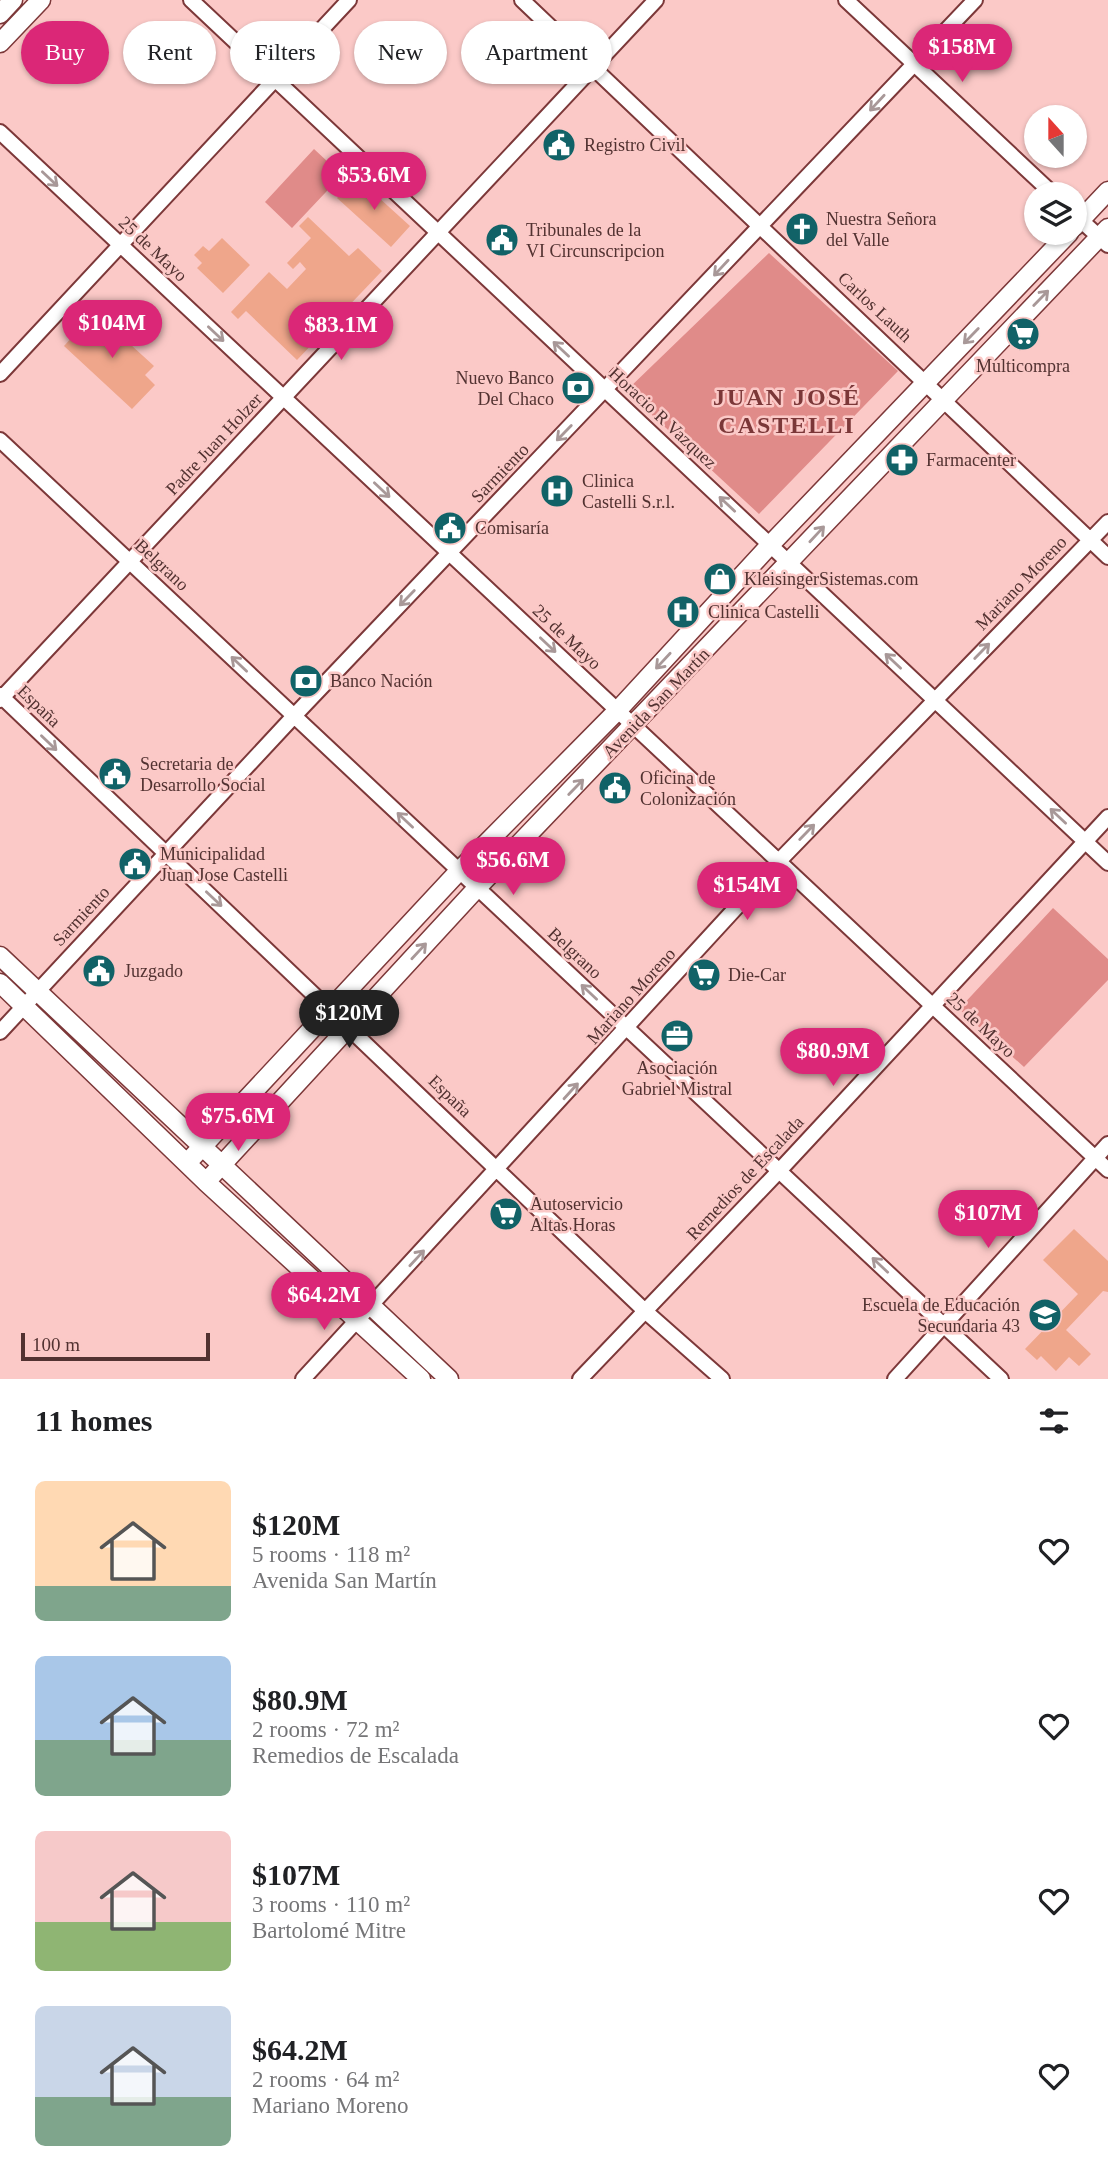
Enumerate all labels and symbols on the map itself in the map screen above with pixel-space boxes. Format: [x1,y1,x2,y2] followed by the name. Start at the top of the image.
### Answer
[913,24,1011,84] pin: $158M
[869,94,886,111] one-way arrow
[1024,105,1087,168] north arrow
[540,126,578,164] public building icon: Registro Civil
[584,135,686,155] place label: Registro Civil
[317,152,431,212] pin: $53.6M
[41,170,58,187] one-way arrow
[826,209,936,250] place label: Nuestra Señora del Valle
[783,210,821,248] church icon: Nuestra Señora del Valle
[115,212,191,286] street label: 25 de Mayo
[526,220,664,261] place label: Tribunales de la VI Circunscripcion
[483,221,521,259] public building icon: Tribunales de la VI Circunscripcion
[712,259,729,276] one-way arrow
[834,268,916,346] street label: Carlos Lauth
[1033,289,1050,306] one-way arrow
[63,300,161,360] pin: $104M
[284,302,398,362] pin: $83.1M
[1004,315,1042,353] supermarket icon: Multicompra
[207,326,225,342] one-way arrow
[963,327,980,344] one-way arrow
[553,340,570,357] one-way arrow
[976,356,1070,376] place label: Multicompra
[605,363,721,473] street label: Horacio R Vazquez
[456,368,554,409] place label: Nuevo Banco Del Chaco
[559,369,597,407] bank icon: Nuevo Banco Del Chaco
[713,384,861,438] district label: JUAN JOSÉ CASTELLI
[162,389,266,499] street label: Padre Juan Holzer
[556,424,573,441] one-way arrow
[467,439,533,507] street label: Sarmiento
[883,441,921,479] pharmacy icon: Farmacenter
[926,450,1016,470] place label: Farmacenter
[582,471,675,512] place label: Clinica Castelli S.r.l.
[538,472,576,510] hospital icon: Clinica Castelli S.r.l.
[373,481,390,498] one-way arrow
[719,496,736,513] one-way arrow
[431,509,469,547] public building icon: Comisaría
[475,518,549,538] place label: Comisaría
[809,526,826,543] one-way arrow
[971,532,1071,634] street label: Mariano Moreno
[131,535,193,595] street label: Belgrano
[701,560,739,598] shop icon: KleisingerSistemas.com
[744,569,918,589] place label: KleisingerSistemas.com
[399,589,416,606] one-way arrow
[664,593,702,631] hospital icon: Clinica Castelli
[529,600,605,674] street label: 25 de Mayo
[708,602,819,622] place label: Clinica Castelli
[539,637,557,653] one-way arrow
[973,643,990,660] one-way arrow
[599,644,713,762] street label: Avenida San Martín
[655,652,672,669] one-way arrow
[885,652,902,669] one-way arrow
[231,656,248,673] one-way arrow
[287,662,325,700] bank icon: Banco Nación
[330,671,432,691] place label: Banco Nación
[13,681,65,731] street label: España
[40,734,57,751] one-way arrow
[140,754,265,795] place label: Secretaria de Desarrollo Social
[96,755,134,793] public building icon: Secretaria de Desarrollo Social
[640,768,736,809] place label: Oficina de Colonización
[596,769,634,807] public building icon: Oficina de Colonización
[567,779,584,796] one-way arrow
[1050,808,1067,825] one-way arrow
[396,812,414,828] one-way arrow
[798,824,815,841] one-way arrow
[456,838,570,897] pin: $56.6M
[160,844,288,885] place label: Municipalidad Juan Jose Castelli
[116,845,154,883] public building icon: Municipalidad Juan Jose Castelli
[698,862,796,922] pin: $154M
[48,882,114,950] street label: Sarmiento
[205,891,222,908] one-way arrow
[544,923,606,983] street label: Belgrano
[410,943,427,960] one-way arrow
[583,944,679,1048] street label: Mariano Moreno
[80,952,118,990] public building icon: Juzgado
[685,956,723,994] supermarket icon: Die-Car
[124,961,183,981] place label: Juzgado
[728,965,786,985] place label: Die-Car
[581,984,598,1001] one-way arrow
[943,988,1019,1062] street label: 25 de Mayo
[300,990,398,1050] pin: $120M
[658,1017,696,1055] office icon: Asociación Gabriel Mistral
[776,1028,890,1088] pin: $80.9M
[622,1058,732,1099] place label: Asociación Gabriel Mistral
[424,1071,476,1121] street label: España
[563,1082,579,1100] one-way arrow
[181,1094,295,1153] pin: $75.6M
[682,1112,808,1244] street label: Remedios de Escalada
[939,1190,1037,1250] pin: $107M
[530,1194,623,1235] place label: Autoservicio Altas Horas
[487,1195,525,1233] supermarket icon: Autoservicio Altas Horas
[409,1249,425,1267] one-way arrow
[872,1257,889,1274] one-way arrow
[267,1272,381,1332] pin: $64.2M
[862,1295,1020,1336] place label: Escuela de Educación Secundaria 43
[1026,1296,1064,1334] school or university icon: Escuela de Educación Secundaria 43
[21,1330,210,1362] scale bar

